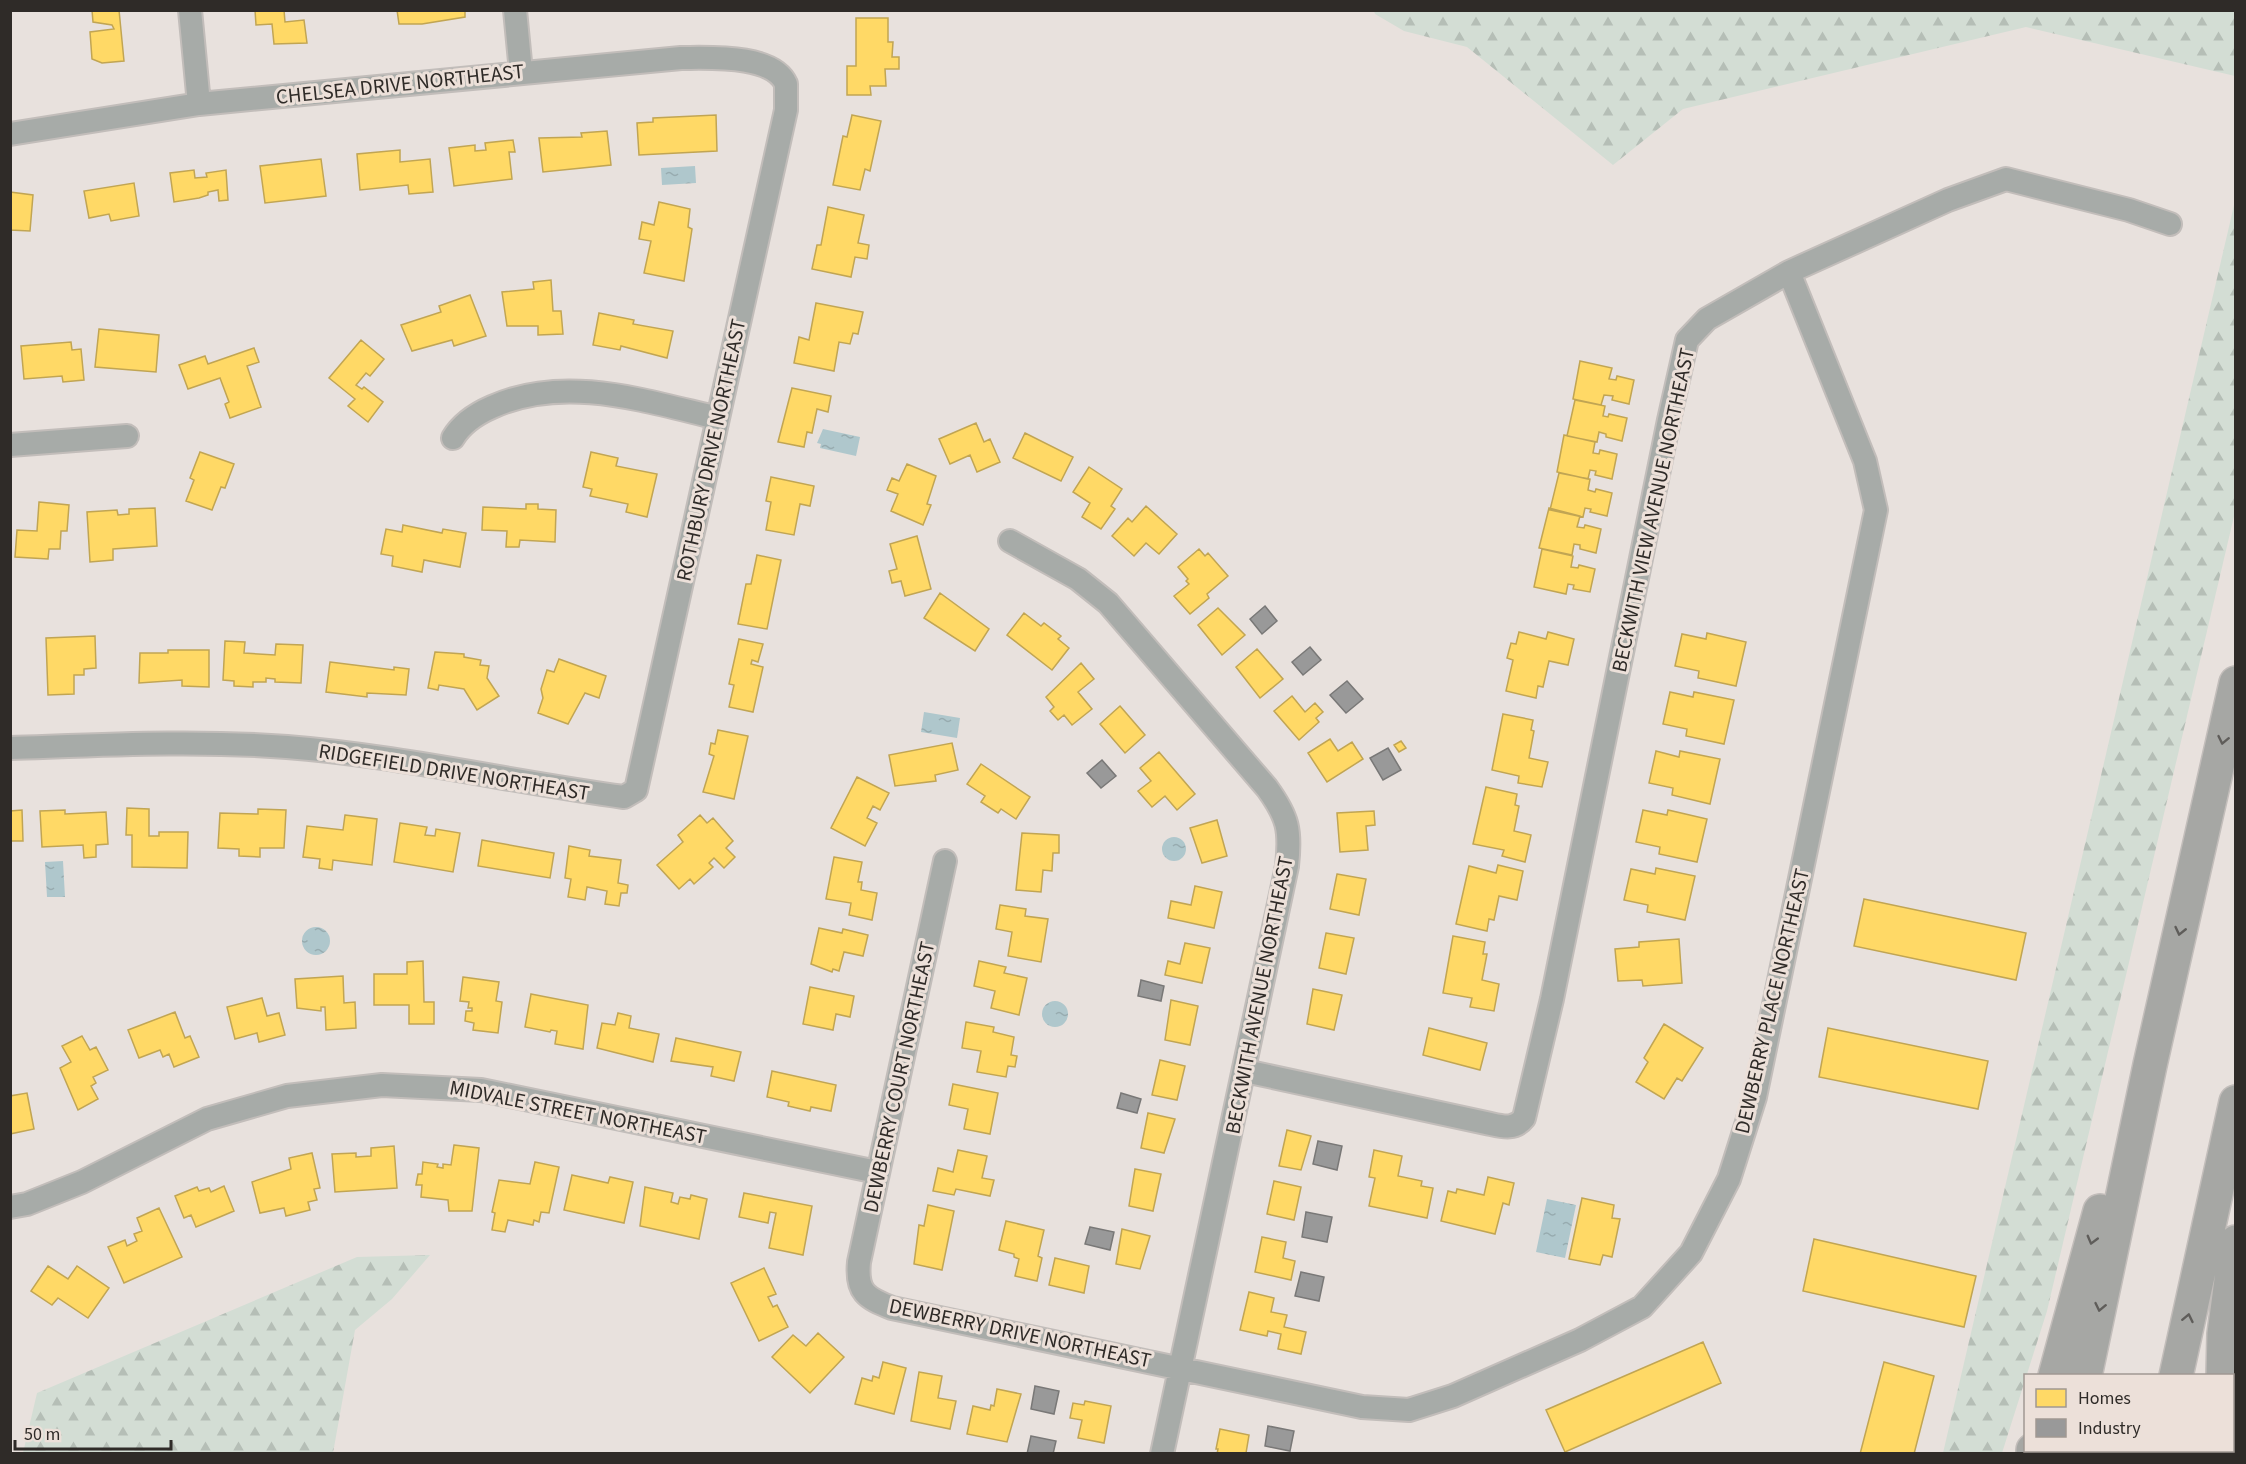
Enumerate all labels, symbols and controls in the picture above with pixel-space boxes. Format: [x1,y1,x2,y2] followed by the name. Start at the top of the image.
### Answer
[274,56,526,112] street label: CHELSEA DRIVE NORTHEAST
[669,316,753,584] street label: ROTHBURY DRIVE NORTHEAST
[1604,345,1702,675] street label: BECKWITH VIEW AVENUE NORTHEAST
[2217,735,2230,745] one-way arrow
[316,736,592,808] street label: RIDGEFIELD DRIVE NORTHEAST
[1217,853,1301,1137] street label: BECKWITH AVENUE NORTHEAST
[1727,865,1817,1137] street label: DEWBERRY PLACE NORTHEAST
[2174,925,2187,935] one-way arrow
[856,939,942,1215] street label: DEWBERRY COURT NORTHEAST
[447,1072,709,1152] street label: MIDVALE STREET NORTHEAST
[2087,1234,2099,1245] one-way arrow
[886,1291,1154,1375] street label: DEWBERRY DRIVE NORTHEAST
[2094,1302,2107,1312] one-way arrow
[2181,1314,2194,1324] one-way arrow
[2024,1374,2234,1452] legend
[2078,1386,2131,1411] text: Homes
[15,1413,171,1451] scale bar
[2078,1416,2141,1441] text: Industry
[24,1422,60,1447] text: 50 m

